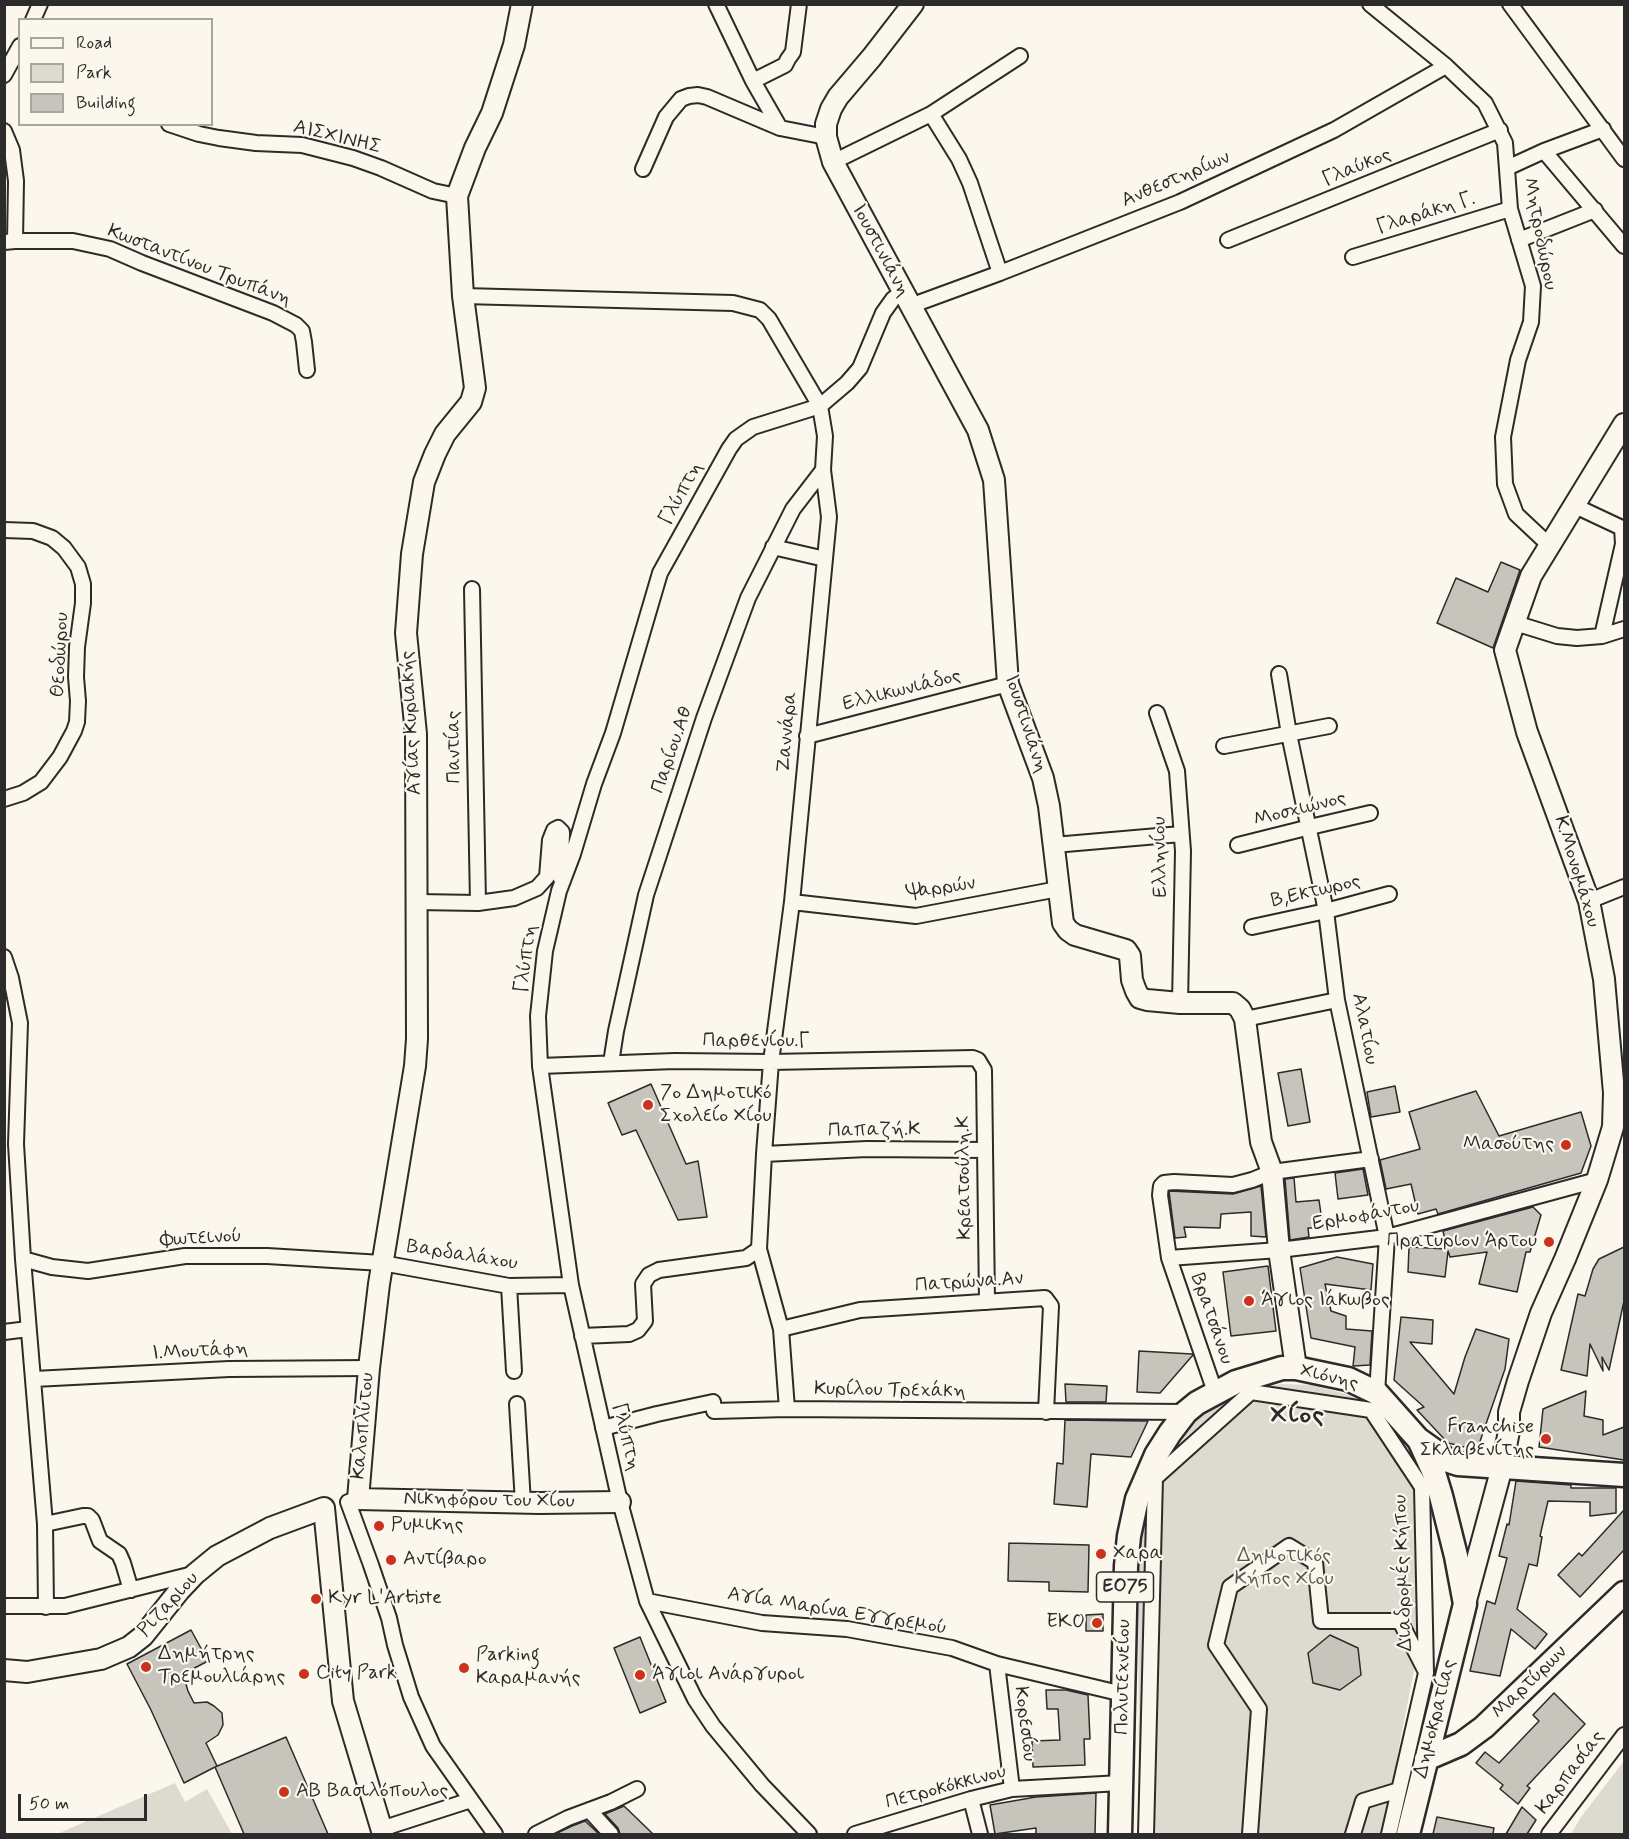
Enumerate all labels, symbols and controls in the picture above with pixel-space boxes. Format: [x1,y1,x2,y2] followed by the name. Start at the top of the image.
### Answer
[18,18,213,126] legend
[76,31,112,55] text: Road
[76,61,112,85] text: Park
[76,91,136,115] text: Building
[291,115,383,161] street label: ΑΙΣΧΙΝΗΣ
[1319,143,1395,193] street label: Γλαύκος
[1118,146,1234,214] street label: Ανθεστηρίων
[1516,176,1562,292] street label: Μητροδώρου
[1374,188,1478,240] street label: Γλαράκη Γ.
[845,200,915,302] street label: Ιουστινιάνη
[104,220,294,312] street label: Κωσταντίνου Τρυπάνη
[655,458,709,530] street label: Γλύπτη
[47,612,75,698] street label: Θεοδώρου
[396,650,428,796] street label: Αγίας Κυριακής
[840,665,964,717] street label: Ελλικωνιάδος
[998,672,1052,776] street label: Ιουστινιάνη
[773,691,803,773] street label: Ζαννάρα
[647,703,699,797] street label: Παρίου.Αθ
[442,710,468,784] street label: Παντίας
[1251,787,1349,833] street label: Μοσχιώνος
[1548,813,1604,931] street label: Κ.Μονομάχου
[1148,816,1174,898] street label: Ελληνίου
[1269,870,1363,914] street label: Β,Εκτωρος
[905,872,977,906] street label: Ψαρρών
[510,923,544,995] street label: Γλύπτη
[1345,991,1383,1067] street label: Αλατίου
[703,1030,809,1054] street label: Παρθενίου.Γ
[660,1082,772,1129] place label: 7ο Δημοτικό Σχολείο Χίου
[641,1098,655,1112] marker: 7ο Δημοτικό Σχολείο Χίου
[952,1116,978,1240] street label: Κρεατσούλη.Κ
[828,1118,920,1144] street label: Παπαζή.Κ
[1463,1133,1554,1157] place label: Μασούτης
[1559,1138,1573,1152] marker: Μασούτης
[1311,1195,1421,1237] street label: Ερμοφάντου
[160,1225,242,1253] street label: Φωτεινού
[1387,1230,1537,1254] place label: Πρατυριον Άρτου
[405,1235,519,1277] street label: Βαρδαλάχου
[1542,1235,1556,1249] marker: Πρατυριον Άρτου
[914,1267,1024,1299] street label: Πατρώνα.Αν
[1184,1270,1238,1368] street label: Βρατσάνου
[1261,1289,1390,1313] place label: Άγιος Ιάκωβος
[1242,1294,1256,1308] marker: Άγιος Ιάκωβος
[151,1337,249,1367] street label: Ι.Μουτάφη
[1297,1359,1361,1397] street label: Χιόνης
[347,1372,381,1480] street label: Καλοπλύτου
[814,1378,966,1404] street label: Κυρίλου Τρεχάκη
[606,1401,644,1473] street label: Γλύπτη
[1271,1401,1325,1433] district label: Χίος
[1420,1416,1534,1463] place label: Franchise Σκλαβενίτης
[1539,1432,1553,1446] marker: Franchise Σκλαβενίτης
[403,1488,575,1514] street label: Νικηφόρου του Χίου
[1389,1494,1419,1652] street label: Διαδρομές Κήπου
[391,1514,463,1538] place label: Ρυμικης
[372,1519,386,1533] marker: Ρυμικης
[1113,1542,1162,1566] place label: Χαρα
[1235,1545,1333,1592] park label: Δημοτικός Κήπος Χίου
[1094,1547,1108,1561] marker: Χαρα
[403,1548,487,1572] place label: Αντίβαρο
[384,1553,398,1567] marker: Αντίβαρο
[133,1567,205,1643] street label: Ριζαριου
[1096,1572,1154,1602] road number: ΕΟ75
[726,1583,948,1641] street label: Αγία Μαρίνα Εγγρεμού
[328,1587,442,1611] place label: Kyr L'Artiste
[309,1592,323,1606] marker: Kyr L'Artiste
[1046,1611,1085,1635] place label: EKO
[1090,1616,1104,1630] marker: EKO
[1111,1619,1137,1735] street label: Πολυτεχνείου
[1487,1641,1573,1725] street label: Μαρτύρων
[158,1643,285,1690] place label: Δημήτρης Τρεμουλιάρης
[476,1644,580,1691] place label: Parking Καραμανής
[1410,1657,1462,1781] street label: Δημοκρατίας
[139,1660,153,1674] marker: Δημήτρης Τρεμουλιάρης
[457,1661,471,1675] marker: Parking Καραμανής
[316,1662,397,1686] place label: City Park
[652,1663,804,1687] place label: Άγιοι Ανάργυροι
[297,1667,311,1681] marker: City Park
[633,1668,647,1682] marker: Άγιοι Ανάργυροι
[1007,1685,1041,1763] street label: Κορεσίου
[1532,1726,1610,1820] street label: Καρπασίας
[883,1760,1009,1816] street label: Πετροκόκκινου
[296,1780,448,1804] place label: ΑΒ Βασιλόπουλος
[21,1782,150,1820] scale bar
[277,1785,291,1799] marker: ΑΒ Βασιλόπουλος
[29,1792,69,1816] text: 50 m

